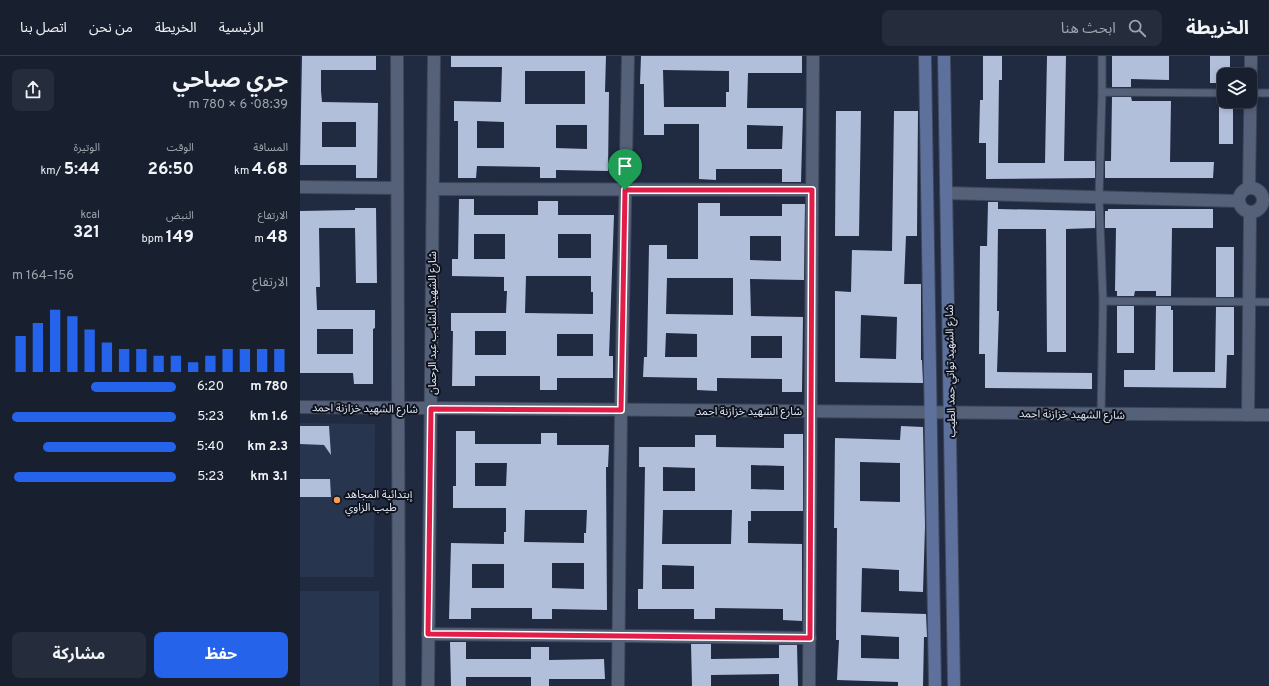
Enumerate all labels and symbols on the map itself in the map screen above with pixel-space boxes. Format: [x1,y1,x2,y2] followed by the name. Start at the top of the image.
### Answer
[608,149,642,190] pin
[426,251,440,395] street label: شارع الشهيد الشايب عبد الرحمان
[943,304,961,437] street label: شارع الشهيد تواتي حمد الطيب
[312,401,418,417] street label: شارع الشهيد خزازنة احمد
[696,405,802,419] street label: شارع الشهيد خزازنة احمد
[1019,407,1125,423] street label: شارع الشهيد خزازنة احمد
[345,488,413,517] place label: إبتدائية المجاهد طيب الزاوي
[332,495,342,505] marker: إبتدائية المجاهد طيب الزاوي

